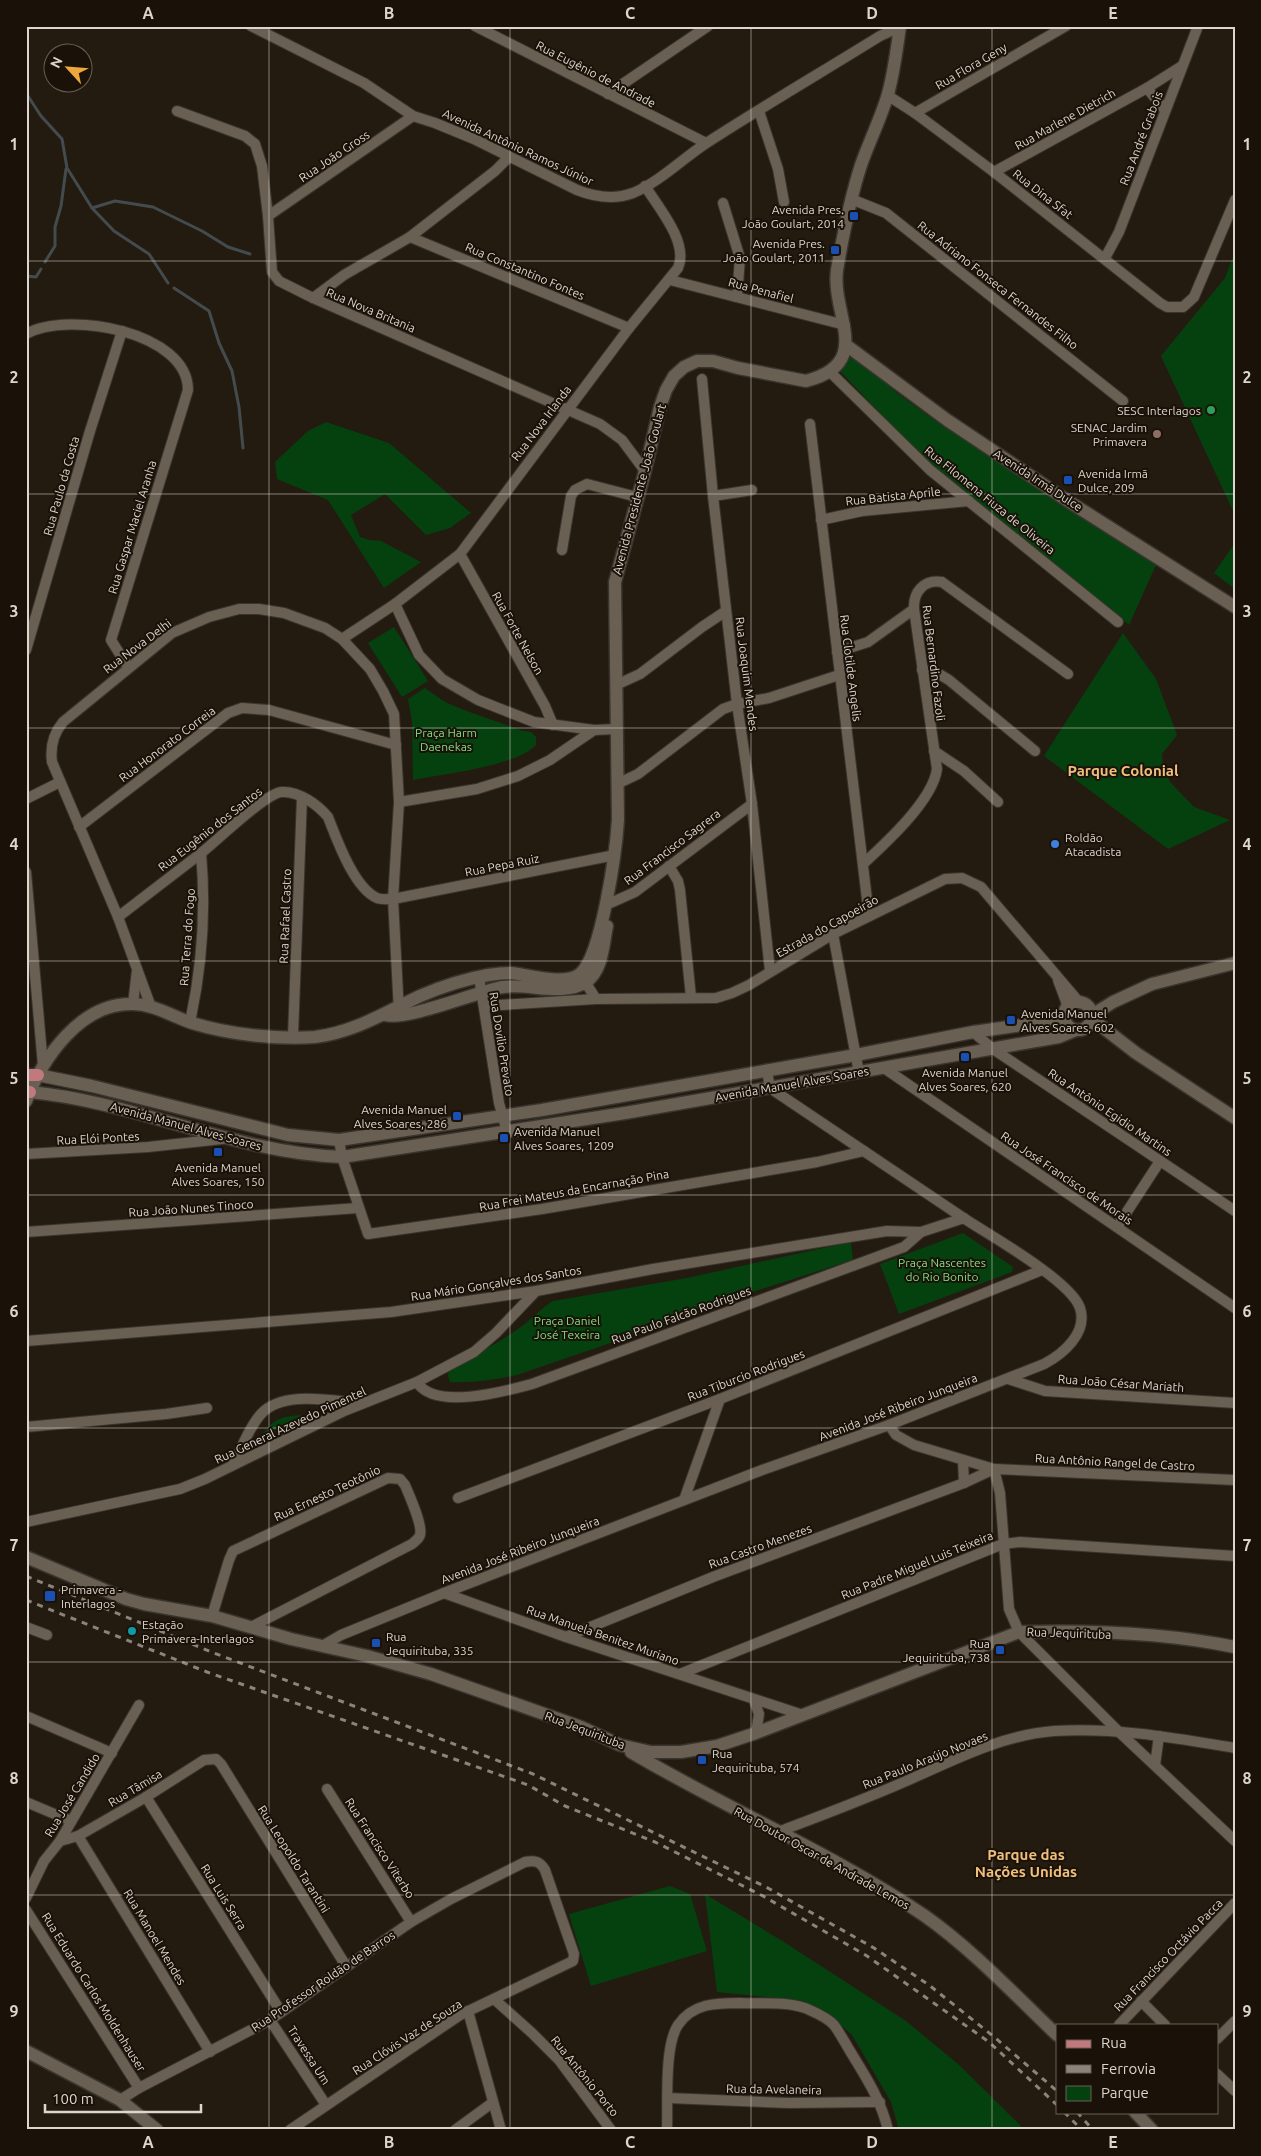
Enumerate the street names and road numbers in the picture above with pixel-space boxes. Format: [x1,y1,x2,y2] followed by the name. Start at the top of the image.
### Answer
[534,38,658,110] street label: Rua Eugênio de Andrade
[933,40,1009,92] street label: Rua Flora Geny
[1012,86,1118,152] street label: Rua Marlene Dietrich
[1117,89,1165,187] street label: Rua André Grabois
[441,106,596,188] street label: Avenida Antônio Ramos Júnior
[296,128,372,184] street label: Rua João Gross
[1011,167,1076,221] street label: Rua Dina Sfat
[915,218,1081,352] street label: Rua Adriano Fonseca Fernandes Filho
[463,240,587,302] street label: Rua Constantino Fontes
[727,275,795,305] street label: Rua Penafiel
[325,285,417,335] street label: Rua Nova Britania
[509,383,573,463] street label: Rua Nova Irlanda
[610,402,668,576] street label: Avenida Presidente João Goulart
[41,435,81,537] street label: Rua Paulo da Costa
[922,443,1058,557] street label: Rua Filomena Fiuza de Oliveira
[991,446,1085,514] street label: Avenida Irmã Dulce
[105,459,159,595] street label: Rua Gaspar Maciel Aranha
[845,485,941,507] street label: Rua Batista Aprile
[490,589,546,677] street label: Rua Forte Nelson
[920,604,948,722] street label: Rua Bernardino Fazoli
[838,614,864,722] street label: Rua Clotilde Angelis
[101,616,174,676] street label: Rua Nova Delhi
[734,616,760,732] street label: Rua Joaquim Mendes
[116,704,218,784] street label: Rua Honorato Correia
[156,784,264,874] street label: Rua Eugênio dos Santos
[621,807,723,887] street label: Rua Francisco Sagrera
[464,851,541,879] street label: Rua Pepa Ruiz
[277,868,293,964] street label: Rua Rafael Castro
[177,888,197,986] street label: Rua Terra do Fogo
[774,892,880,960] street label: Estrada do Capoeirão
[487,991,517,1097] street label: Rua Dovilio Prevato
[714,1064,870,1104] street label: Avenida Manuel Alves Soares
[1046,1066,1174,1158] street label: Rua Antônio Egidio Martins
[109,1100,263,1152] street label: Avenida Manuel Alves Soares
[56,1129,140,1147] street label: Rua Elói Pontes
[999,1129,1135,1227] street label: Rua José Francisco de Morais
[478,1167,670,1213] street label: Rua Frei Mateus da Encarnação Pina
[128,1197,254,1219] street label: Rua João Nunes Tinoco
[410,1263,582,1303] street label: Rua Mário Gonçalves dos Santos
[610,1284,752,1346] street label: Rua Paulo Falcão Rodrigues
[686,1347,806,1403] street label: Rua Tiburcio Rodrigues
[817,1371,979,1443] street label: Avenida José Ribeiro Junqueira
[1057,1372,1185,1394] street label: Rua João César Mariath
[212,1384,368,1466] street label: Rua General Azevedo Pimentel
[1035,1451,1195,1473] street label: Rua Antônio Rangel de Castro
[272,1463,382,1523] street label: Rua Ernesto Teotônio
[439,1514,601,1586] street label: Avenida José Ribeiro Junqueira
[707,1521,813,1571] street label: Rua Castro Menezes
[839,1529,995,1601] street label: Rua Padre Miguel Luis Teixeira
[525,1603,681,1667] street label: Rua Manuela Benitez Muriano
[1026,1625,1112,1641] street label: Rua Jequirituba
[543,1709,627,1751] street label: Rua Jequirituba
[861,1729,989,1791] street label: Rua Paulo Araújo Novaes
[42,1751,102,1839] street label: Rua José Candido
[106,1767,164,1809] street label: Rua Tâmisa
[343,1796,417,1900] street label: Rua Francisco Viterbo
[256,1803,332,1915] street label: Rua Leopoldo Tarantini
[732,1804,912,1912] street label: Rua Doutor Oscar de Andrade Lemos
[199,1862,249,1932] street label: Rua Luis Serra
[121,1887,189,1987] street label: Rua Manoel Mendes
[1111,1896,1225,2014] street label: Rua Francisco Octávio Pacca
[40,1910,149,2074] street label: Rua Eduardo Carlos Moldenhauser
[249,1928,397,2034] street label: Rua Professor Roldão de Barros
[350,1997,464,2077] street label: Rua Clóvis Vaz de Souza
[285,2023,333,2087] street label: Travessa Um
[549,2033,621,2119] street label: Rua Antônio Porto
[726,2082,822,2096] street label: Rua da Avelaneira

